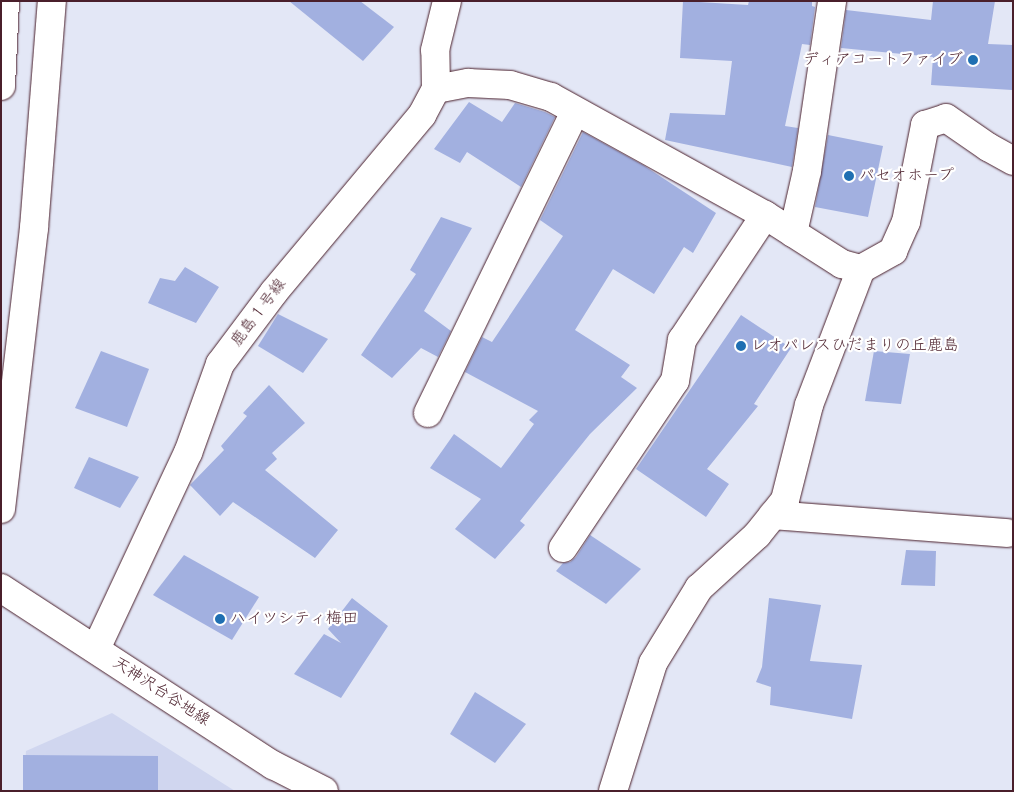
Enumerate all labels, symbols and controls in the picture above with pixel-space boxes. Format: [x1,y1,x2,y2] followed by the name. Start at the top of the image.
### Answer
[803,50,963,70] place label: ディアコートファイブ
[967,54,979,66] marker: ディアコートファイブ
[859,166,955,186] place label: パセオホープ
[843,170,855,182] marker: パセオホープ
[227,275,291,351] street label: 鹿島１号線
[751,336,959,356] place label: レオパレスひだまりの丘鹿島
[735,340,747,352] marker: レオパレスひだまりの丘鹿島
[230,609,358,629] place label: ハイツシティ梅田
[214,613,226,625] marker: ハイツシティ梅田
[109,653,213,731] street label: 天神沢台谷地線

